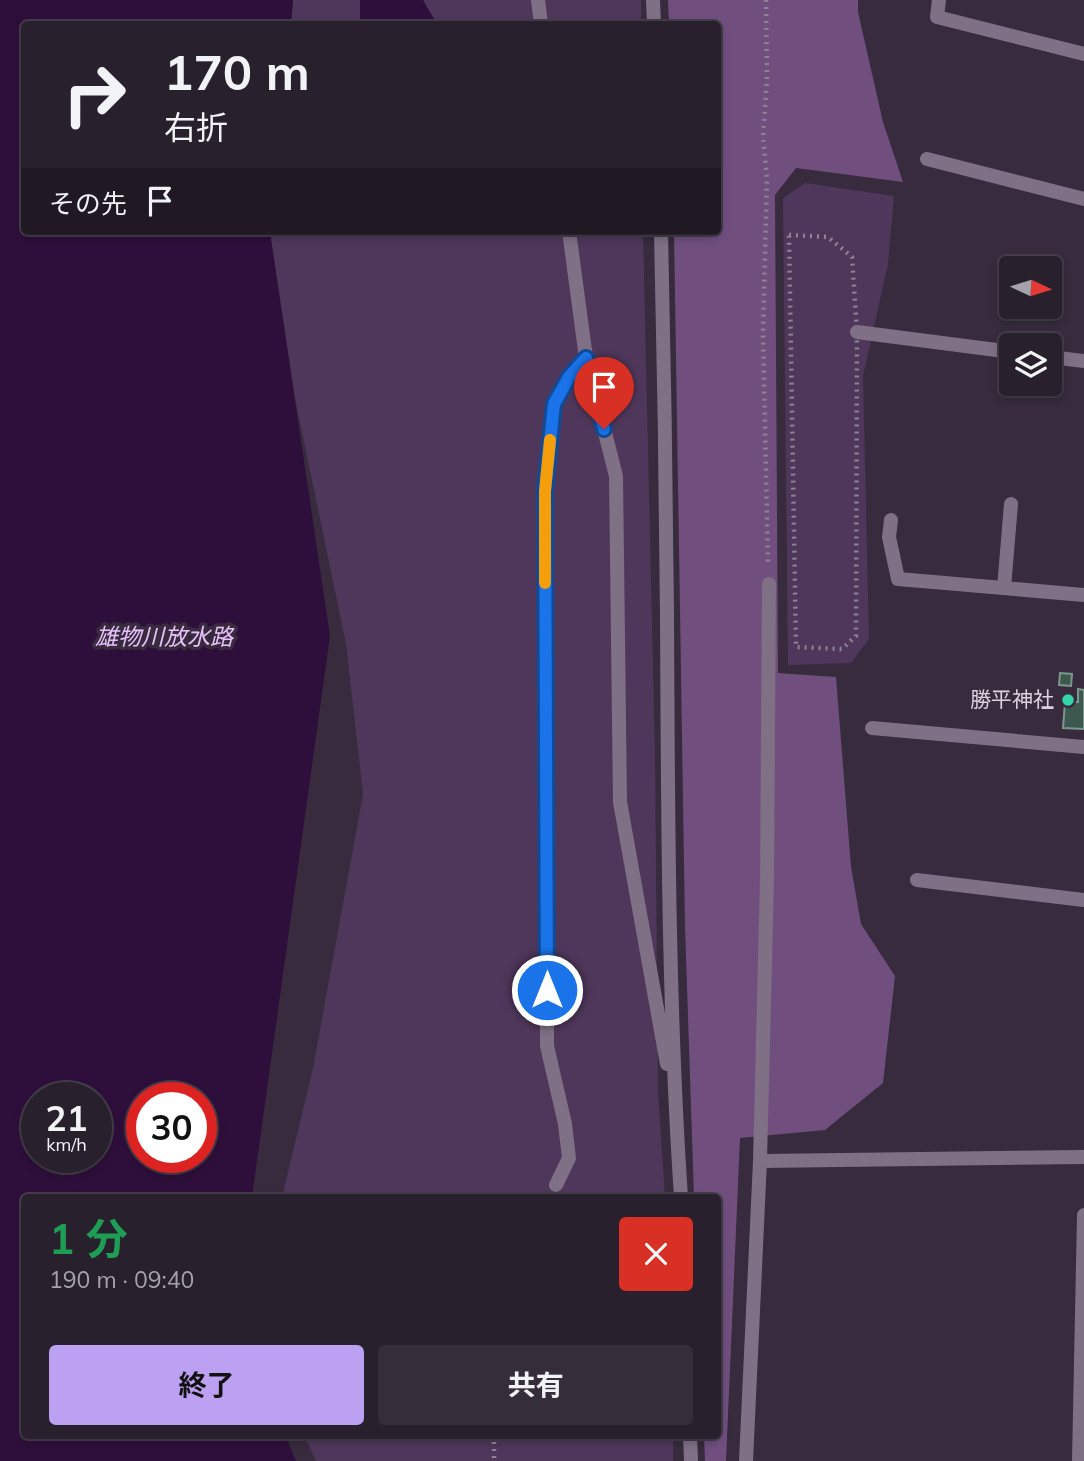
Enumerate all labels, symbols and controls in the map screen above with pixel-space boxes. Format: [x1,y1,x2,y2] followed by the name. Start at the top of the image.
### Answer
[164,41,310,102] text: 170 m
[49,49,140,140] icon: right
[164,107,228,147] text: 右折
[141,182,179,220] icon: arrive
[49,187,127,220] text: その先
[999,256,1062,318] north arrow
[999,256,1062,396] map controls
[999,333,1062,396] button: layers
[574,357,634,429] pin
[585,368,623,406] icon: arrive
[95,622,235,651] water label: 雄物川放水路
[970,686,1054,712] place label: 勝平神社
[1060,692,1076,708] marker: 勝平神社
[510,953,584,1027] position arrow
[126,1082,217,1173] speed limit sign: 30
[45,1096,88,1140] text: 21
[46,1133,87,1156] text: km/h
[49,1212,128,1265] text: 1 分
[619,1217,693,1291] button: close
[49,1265,194,1294] text: 190 m · 09:40
[49,1345,364,1425] button: 終了
[378,1345,693,1425] button: 共有

